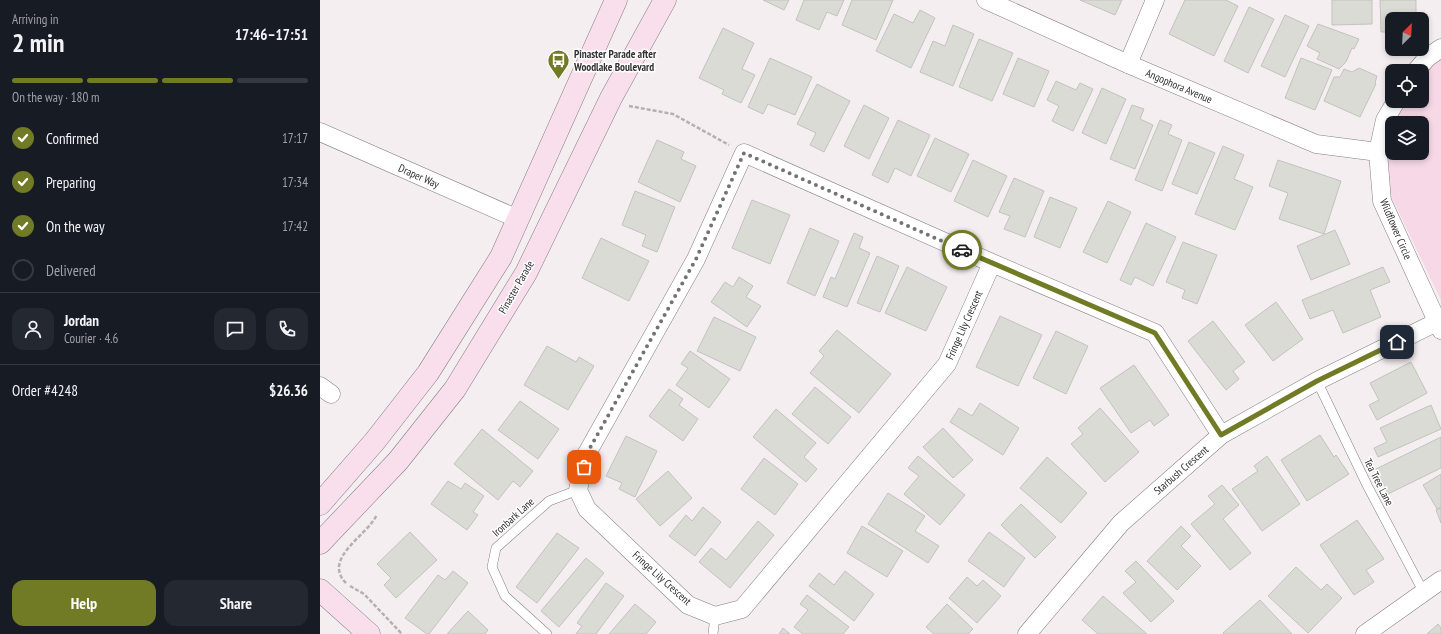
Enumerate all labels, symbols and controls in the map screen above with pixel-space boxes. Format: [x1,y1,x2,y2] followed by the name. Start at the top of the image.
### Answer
[12,11,59,28] text: Arriving in
[1385,12,1429,56] north arrow
[1385,12,1429,160] map controls
[235,25,308,44] text: 17:46–17:51
[12,26,65,59] text: 2 min
[545,47,571,80] bus stop icon: Pinaster Parade after Woodlake Boulevard
[573,47,657,74] place label: Pinaster Parade after Woodlake Boulevard
[1385,64,1429,108] button: locate
[1144,66,1215,107] street label: Angophora Avenue
[12,89,99,106] text: On the way · 180 m
[1385,116,1429,160] button: layers
[12,127,34,149] icon: check
[46,129,99,148] text: Confirmed
[282,130,308,147] text: 17:17
[396,161,442,192] street label: Draper Way
[12,171,34,193] icon: check
[46,173,96,192] text: Preparing
[282,174,308,191] text: 17:34
[1377,196,1415,262] street label: Wildflower Circle
[12,215,34,237] icon: check
[46,217,105,236] text: On the way
[282,218,308,235] text: 17:42
[942,230,982,270] courier
[951,239,973,261] icon: car
[495,258,537,316] street label: Pinaster Parade
[46,261,96,280] text: Delivered
[942,288,986,362] street label: Fringe Lily Crescent
[12,308,54,350] button: person
[214,308,256,350] button: chat
[266,308,308,350] button: phone
[64,311,99,330] text: Jordan
[1380,325,1414,359] pin
[64,330,118,347] text: Courier · 4.6
[1386,331,1408,353] icon: home
[12,381,78,400] text: Order #4248
[269,381,308,400] text: $26.36
[1151,442,1211,498] street label: Starbush Crescent
[567,450,601,484] pin
[573,456,595,478] icon: bag
[1361,456,1397,508] street label: Tea Tree Lane
[489,494,537,540] street label: Ironbark Lane
[630,548,694,608] street label: Fringe Lily Crescent
[12,580,156,626] button: Help
[164,580,308,626] button: Share

